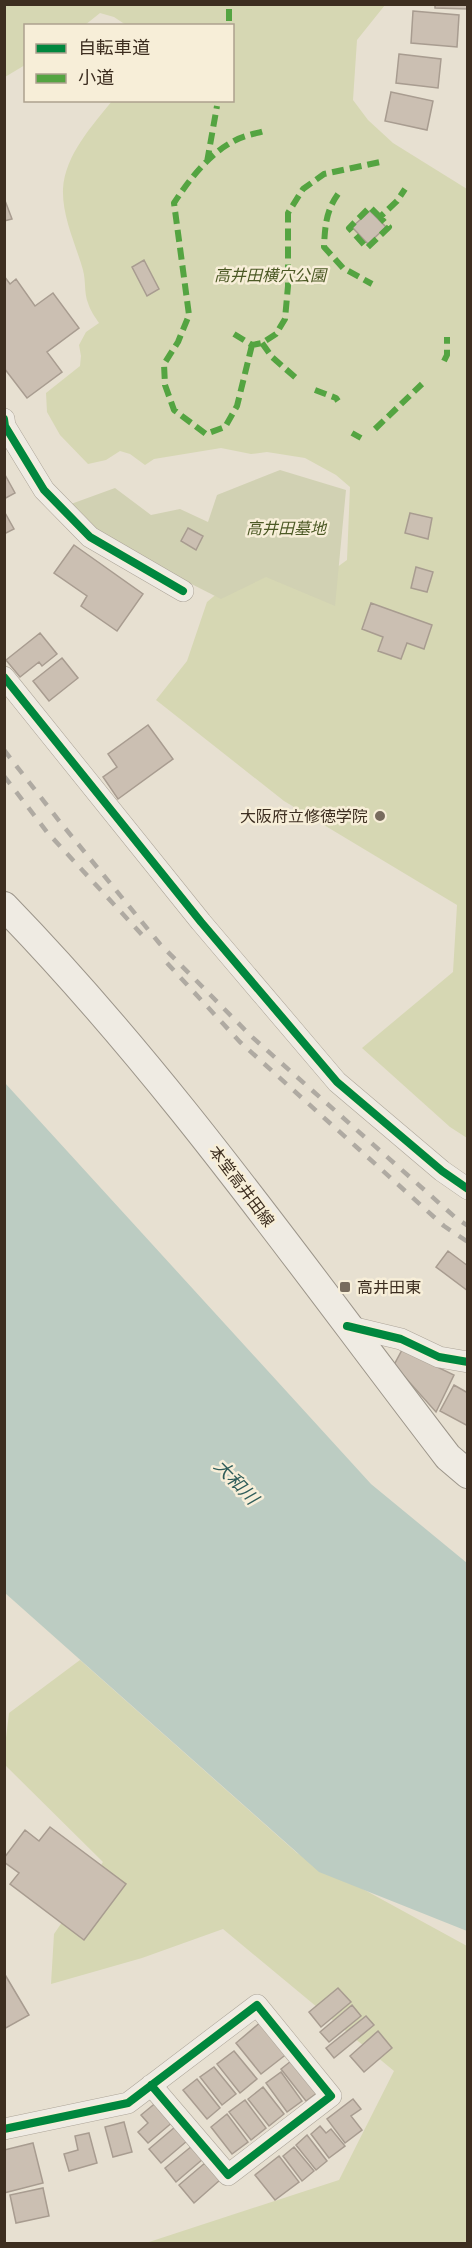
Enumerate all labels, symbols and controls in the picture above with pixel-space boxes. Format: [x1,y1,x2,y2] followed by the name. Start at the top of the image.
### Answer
[24,24,234,102] legend
[78,37,150,59] text: 自転車道
[78,67,114,89] text: 小道
[214,265,328,285] park label: 高井田横穴公園
[246,518,328,538] park label: 高井田墓地
[240,806,368,826] place label: 大阪府立修徳学院
[373,809,387,823] marker: 大阪府立修徳学院
[205,1142,279,1230] street label: 本堂高井田線
[357,1277,421,1297] place label: 高井田東
[338,1280,352,1294] marker: 高井田東
[209,1455,264,1511] water label: 大和川

